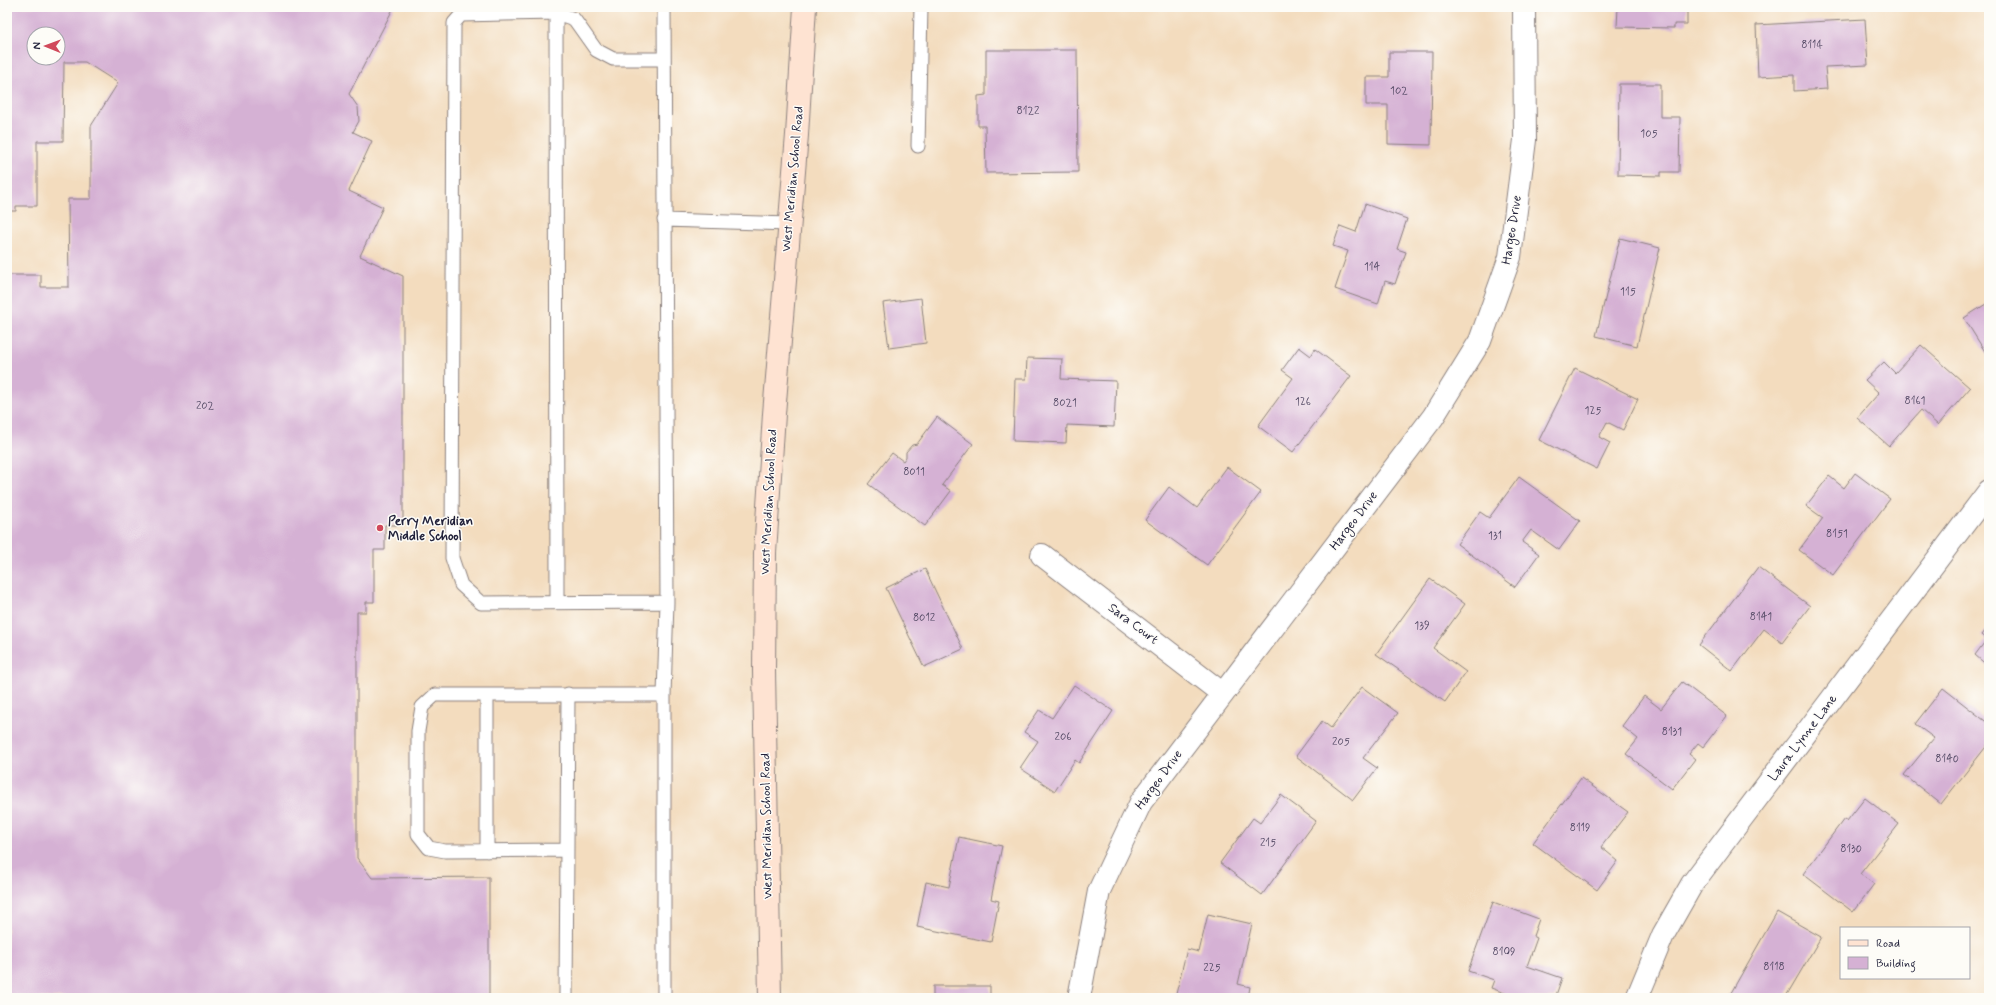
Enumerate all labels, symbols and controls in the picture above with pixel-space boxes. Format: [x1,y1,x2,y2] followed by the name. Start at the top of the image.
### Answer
[26,26,66,66] north arrow
[1801,38,1823,52] house number: 8114
[30,42,44,50] text: N
[1390,84,1408,98] house number: 102
[1017,104,1040,118] house number: 8122
[778,106,808,252] street label: West Meridian School Road
[1640,127,1658,141] house number: 105
[1498,194,1527,266] street label: Hargeo Drive
[1364,260,1381,274] house number: 114
[1620,285,1636,299] house number: 115
[1904,394,1926,408] house number: 8161
[1295,395,1311,409] house number: 126
[1053,396,1077,410] house number: 8021
[196,399,215,413] house number: 202
[1585,404,1601,418] house number: 125
[757,429,781,575] street label: West Meridian School Road
[903,465,925,479] house number: 8011
[1326,488,1383,555] street label: Hargeo Drive
[388,513,473,545] place label: Perry Meridian Middle School
[375,523,385,533] marker: Perry Meridian Middle School
[1826,527,1848,541] house number: 8151
[1488,529,1502,543] house number: 131
[1104,600,1162,649] street label: Sara Court
[1750,610,1772,624] house number: 8141
[913,611,936,625] house number: 8012
[1414,619,1430,633] house number: 139
[1765,691,1841,785] street label: Laura Lynne Lane
[1662,725,1682,739] house number: 8131
[1055,730,1071,744] house number: 206
[1332,735,1350,749] house number: 205
[1132,747,1187,814] street label: Hargeo Drive
[1935,752,1959,766] house number: 8140
[757,753,777,899] street label: West Meridian School Road
[1570,821,1590,835] house number: 8119
[1260,836,1276,850] house number: 215
[1840,842,1862,856] house number: 8130
[1840,927,1970,979] legend
[1876,936,1900,952] text: Road
[1493,945,1515,959] house number: 8109
[1876,956,1916,973] text: Building
[1763,960,1785,974] house number: 8118
[1203,961,1221,975] house number: 225

